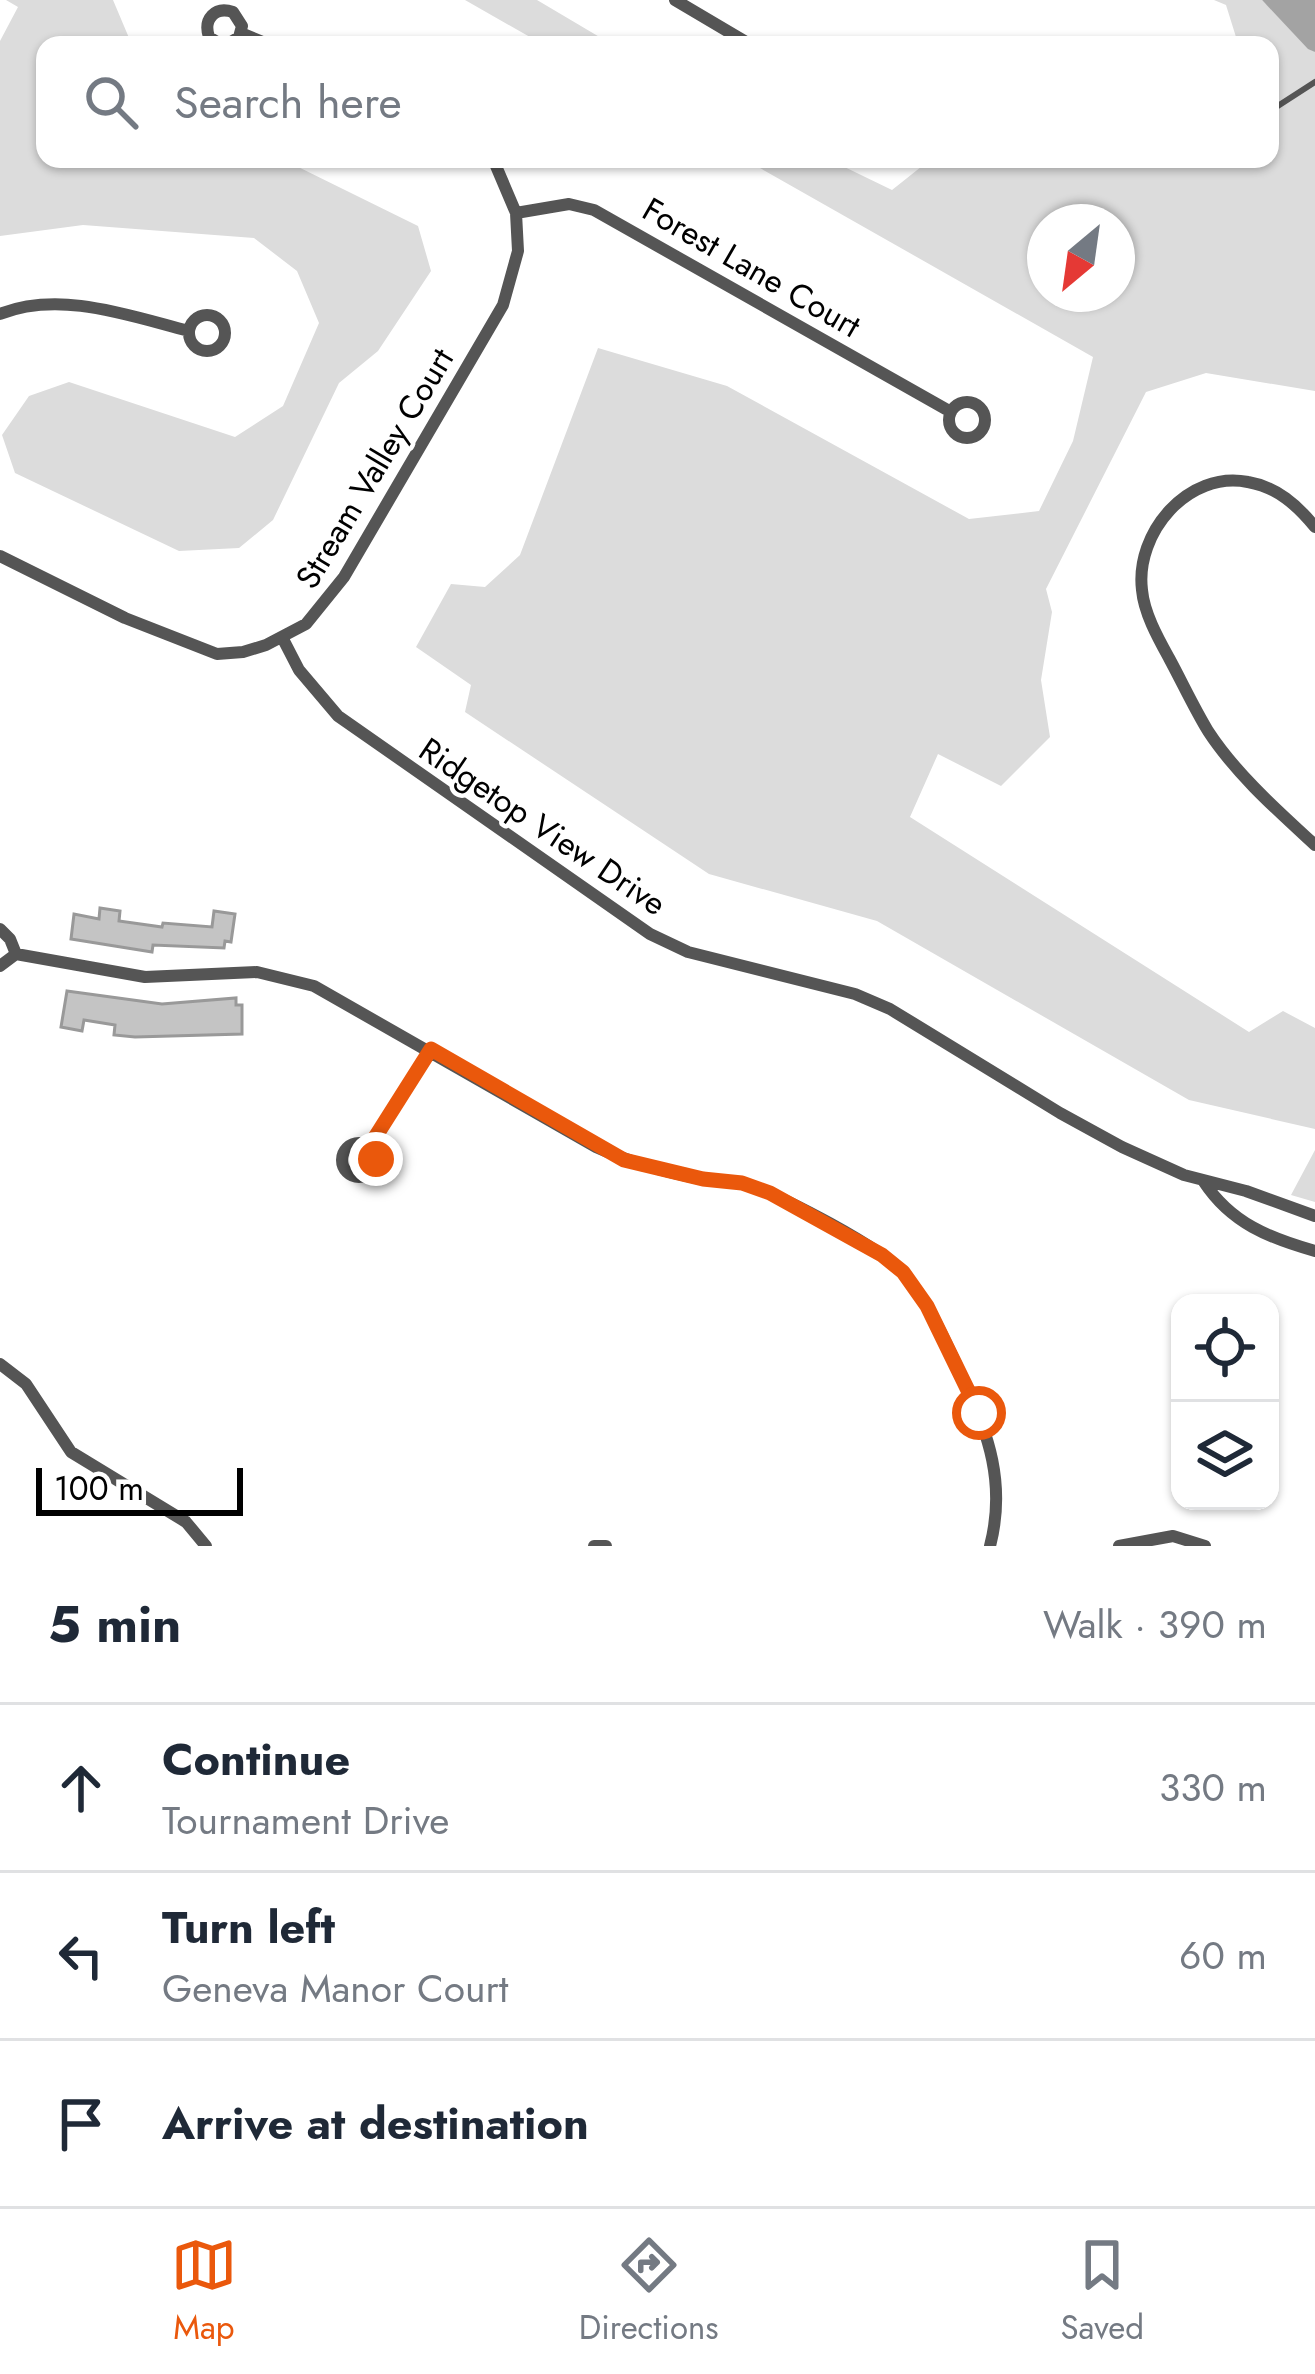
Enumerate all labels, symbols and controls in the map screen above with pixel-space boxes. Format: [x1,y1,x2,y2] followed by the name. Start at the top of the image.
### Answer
[36,36,1279,168] search box
[78,69,144,135] icon: search
[174,70,402,135] text: Search here
[634,186,869,349] street label: Forest Lane Court
[1027,204,1135,312] north arrow
[284,339,465,597] street label: Stream Valley Court
[410,726,676,927] street label: Ridgetop View Drive
[349,1132,403,1186] route end
[1171,1294,1279,1510] map controls
[1171,1294,1279,1402] button: locate
[952,1386,1006,1440] route start
[1171,1402,1279,1510] button: layers
[36,1462,243,1515] scale bar
[54,1465,144,1512] text: 100 m
[48,1587,181,1661] text: 5 min
[1043,1596,1267,1653] text: Walk · 390 m
[162,1727,350,1792] text: Continue
[48,1755,114,1821] icon: ahead
[1159,1759,1267,1816] text: 330 m
[162,1792,449,1849] text: Tournament Drive
[162,1895,335,1960] text: Turn left
[48,1923,114,1989] icon: left
[1179,1927,1267,1984] text: 60 m
[162,1960,508,2017] text: Geneva Manor Court
[48,2091,114,2157] icon: arrive
[162,2091,589,2156] text: Arrive at destination
[171,2232,237,2351] tab: Map
[579,2232,719,2351] tab: Directions
[1060,2232,1144,2351] tab: Saved

